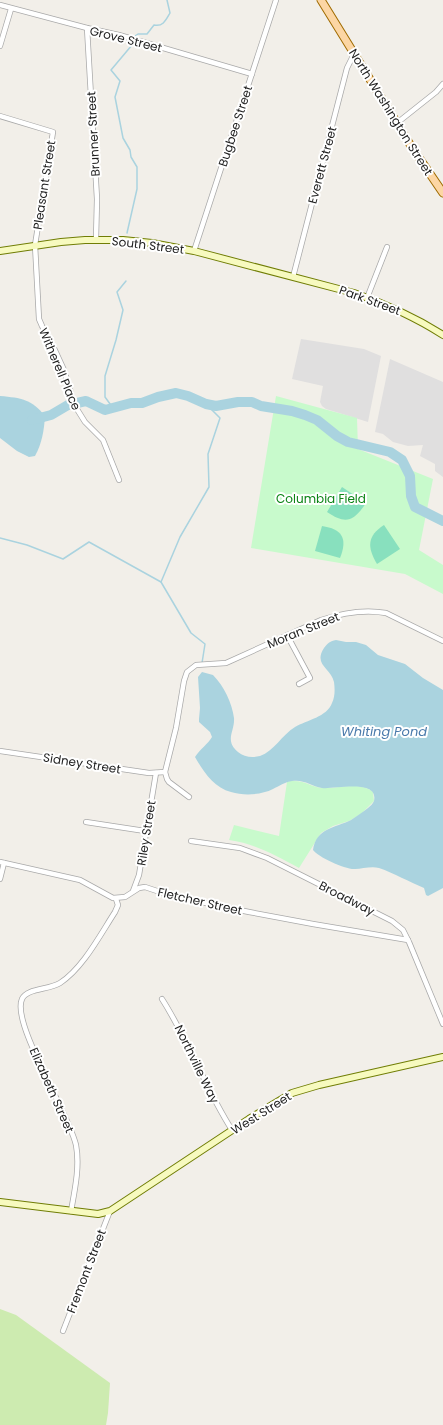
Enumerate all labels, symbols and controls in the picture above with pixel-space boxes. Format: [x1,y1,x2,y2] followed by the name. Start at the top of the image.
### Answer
[88,22,164,56] street label: Grove Street
[345,45,437,179] street label: North Washington Street
[214,83,256,169] street label: Bugbee Street
[82,91,104,177] street label: Brunner Street
[304,124,340,206] street label: Everett Street
[29,139,59,231] street label: Pleasant Street
[111,232,185,258] street label: South Street
[337,281,403,319] street label: Park Street
[35,325,85,413] street label: Witherell Place
[276,490,366,507] park label: Columbia Field
[264,608,342,652] street label: Moran Street
[341,722,427,741] water label: Whiting Pond
[42,748,122,778] street label: Sidney Street
[132,799,160,867] street label: Riley Street
[316,877,378,919] street label: Broadway
[156,883,244,919] street label: Fletcher Street
[171,1022,223,1106] street label: Northville Way
[26,1045,78,1135] street label: Elizabeth Street
[228,1088,294,1138] street label: West Street
[62,1227,110,1315] street label: Fremont Street

